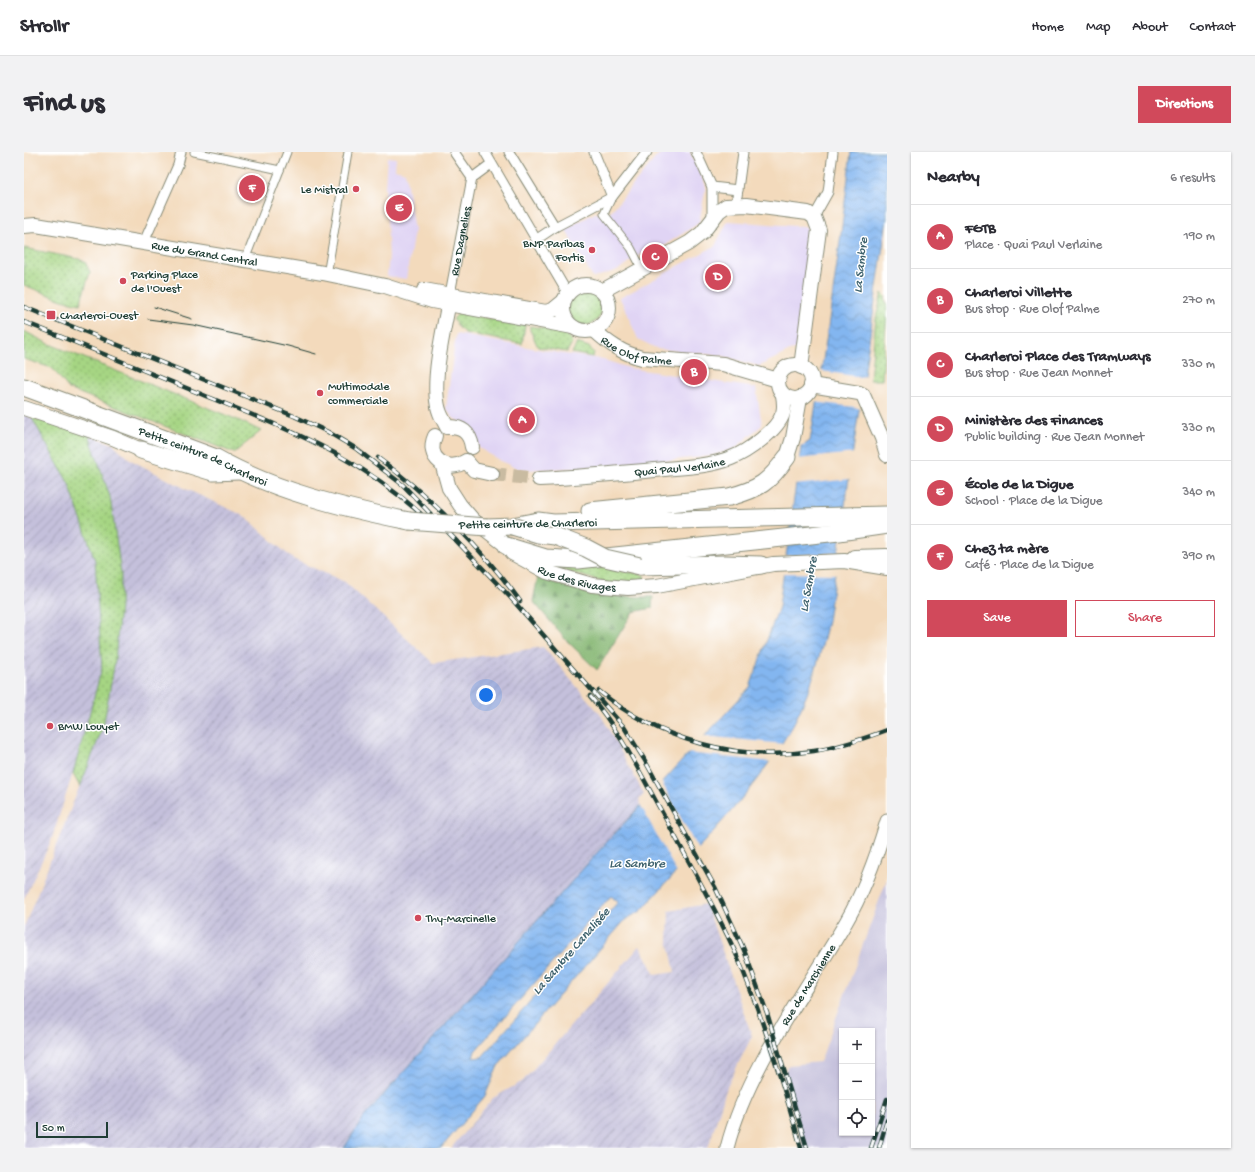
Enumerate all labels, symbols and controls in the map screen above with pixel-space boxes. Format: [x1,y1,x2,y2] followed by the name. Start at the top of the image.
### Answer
[20,16,68,39] text: Strollr
[1032,19,1064,36] text: Home
[1086,19,1110,36] text: Map
[1132,19,1168,36] text: About
[1190,19,1235,36] text: Contact
[1138,86,1231,123] button: Directions
[24,88,104,121] text: Find us
[927,168,980,188] text: Nearby
[1170,171,1215,186] text: 6 results
[239,173,265,203] pin: F
[301,184,348,198] place label: Le Mistral
[351,184,361,194] marker: Le Mistral
[386,193,412,223] pin: E
[449,205,476,277] street label: Rue Dagnelies
[965,220,996,238] text: FGTB
[936,229,944,244] text: A
[1184,229,1215,244] text: 190 m
[851,235,872,294] water label: La Sambre
[522,238,585,266] place label: BNP Paribas Fortis
[965,238,1102,253] text: Place · Quai Paul Verlaine
[150,239,259,271] street label: Rue du Grand Central
[642,242,668,272] pin: C
[587,245,597,255] marker: BNP Paribas Fortis
[705,262,731,292] pin: D
[130,269,199,297] place label: Parking Place de l'Ouest
[118,276,128,286] marker: Parking Place de l'Ouest
[965,284,1072,302] text: Charleroi Villette
[937,293,943,308] text: B
[1182,293,1215,308] text: 270 m
[965,302,1099,317] text: Bus stop · Rue Olof Palme
[45,309,57,321] marker: Charleroi-Ouest
[60,310,139,324] place label: Charleroi-Ouest
[597,334,673,369] street label: Rue Olof Palme
[965,348,1151,366] text: Charleroi Place des Tramways
[681,357,707,387] pin: B
[936,357,944,372] text: C
[1182,357,1215,372] text: 330 m
[965,366,1112,381] text: Bus stop · Rue Jean Monnet
[328,381,390,409] place label: Multimodale commerciale
[315,388,325,398] marker: Multimodale commerciale
[509,405,535,435] pin: A
[965,412,1103,430] text: Ministère des Finances
[936,421,944,436] text: D
[1182,421,1215,436] text: 330 m
[135,425,269,491] street label: Petite ceinture de Charleroi
[965,430,1144,445] text: Public building · Rue Jean Monnet
[634,455,728,481] street label: Quai Paul Verlaine
[965,476,1073,494] text: École de la Digue
[936,485,944,500] text: E
[1182,485,1215,500] text: 340 m
[965,494,1103,509] text: School · Place de la Digue
[458,517,598,533] street label: Petite ceinture de Charleroi
[965,540,1049,558] text: Chez ta mère
[937,549,943,564] text: F
[1182,549,1215,564] text: 390 m
[797,554,822,613] water label: La Sambre
[965,558,1094,573] text: Café · Place de la Digue
[535,563,617,596] street label: Rue des Rivages
[927,600,1067,637] button: Save
[1075,600,1215,637] button: Share
[476,685,496,705] your location
[45,721,55,731] marker: BMW Louyet
[57,721,120,735] place label: BMW Louyet
[609,857,666,872] water label: La Sambre
[530,904,615,998] water label: La Sambre Canalisée
[413,913,423,923] marker: Thy-Marcinelle
[425,913,497,927] place label: Thy-Marcinelle
[779,942,840,1029] street label: Rue de Marchienne
[839,1028,875,1136] map controls
[839,1028,875,1064] button: +
[839,1064,875,1100] button: −
[839,1100,875,1136] button: locate
[36,1120,108,1139] scale bar
[42,1123,64,1135] text: 50 m

